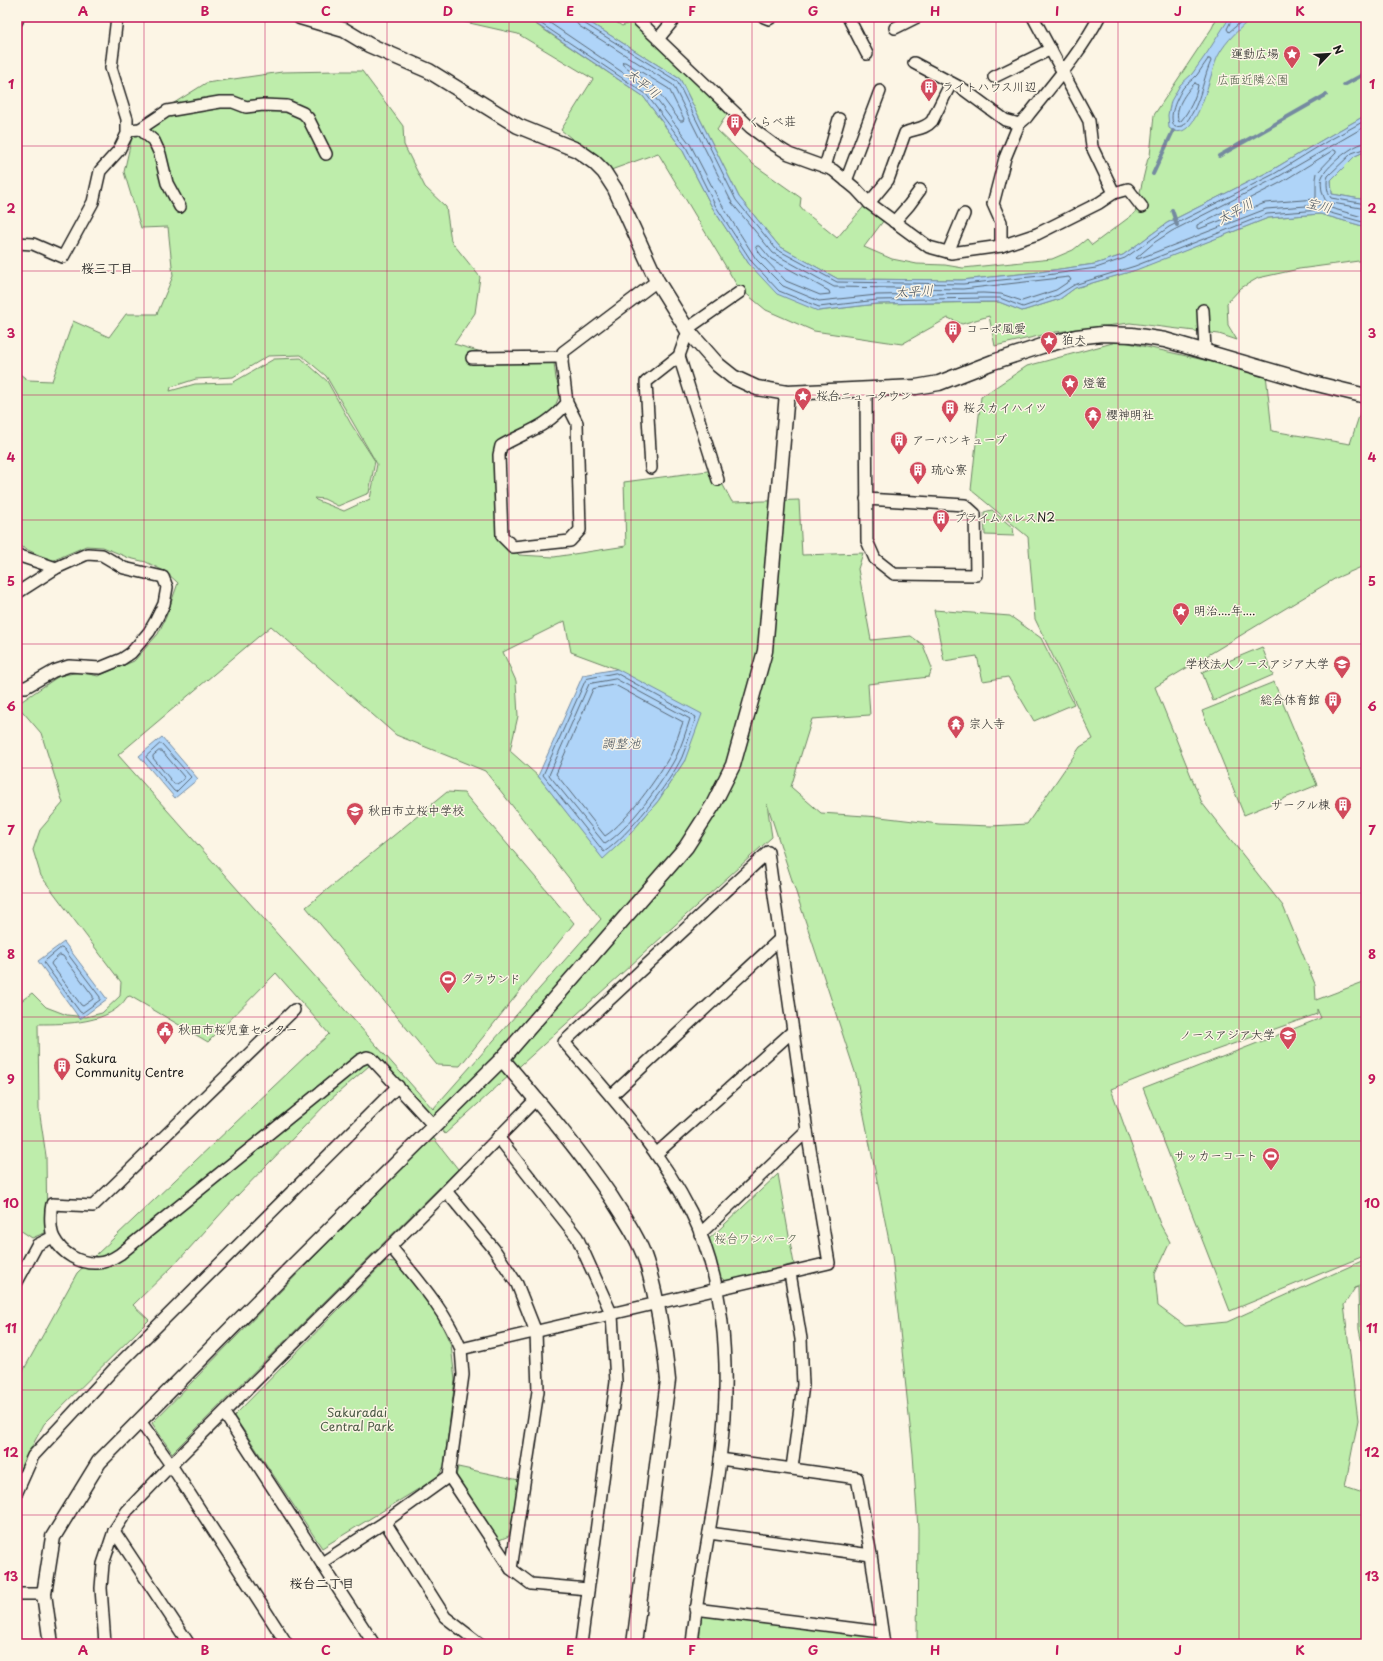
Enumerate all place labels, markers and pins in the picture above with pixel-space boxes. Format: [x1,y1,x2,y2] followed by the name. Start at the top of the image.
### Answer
[1231,44,1279,62] place label: 運動広場
[1282,44,1302,69] place icon: 運動広場
[919,77,939,102] building icon: ライトハウス川辺
[942,77,1037,95] place label: ライトハウス川辺
[725,112,745,137] building icon: くらべ荘
[748,112,796,130] place label: くらべ荘
[943,319,963,344] building icon: コーポ風愛
[966,319,1026,337] place label: コーポ風愛
[1039,330,1059,355] place icon: 狛犬
[1062,330,1086,348] place label: 狛犬
[1060,373,1080,398] place icon: 燈篭
[1083,373,1107,391] place label: 燈篭
[793,386,813,411] place icon: 桜台ニュータウン
[816,386,912,404] place label: 桜台ニュータウン
[940,398,960,423] building icon: 桜スカイハイツ
[963,398,1047,416] place label: 桜スカイハイツ
[1083,405,1103,430] temple icon: 櫻神明社
[1106,405,1154,423] place label: 櫻神明社
[889,430,909,455] building icon: アーバンキューブ
[912,430,1007,448] place label: アーバンキューブ
[908,460,928,485] building icon: 琉心寮
[931,460,967,478] place label: 琉心寮
[931,508,951,533] building icon: プライムパレスN2
[954,508,1055,526] place label: プライムパレスN2
[1171,601,1191,626] place icon: 明治....年....
[1194,601,1255,619] place label: 明治....年....
[1185,654,1329,672] place label: 学校法人ノースアジア大学
[1332,654,1352,679] school or university icon: 学校法人ノースアジア大学
[1260,690,1320,708] place label: 総合体育館
[1323,690,1343,715] building icon: 総合体育館
[946,714,966,739] temple icon: 宗入寺
[969,714,1005,732] place label: 宗入寺
[1271,795,1330,813] place label: サークル棟
[1333,795,1353,820] building icon: サークル棟
[345,801,365,826] school or university icon: 秋田市立桜中学校
[368,801,464,819] place label: 秋田市立桜中学校
[438,969,458,994] sports icon: グラウンド
[461,969,521,987] place label: グラウンド
[155,1020,175,1045] public building icon: 秋田市桜児童センター
[178,1020,298,1038] place label: 秋田市桜児童センター
[1179,1025,1275,1043] place label: ノースアジア大学
[1278,1025,1298,1050] school or university icon: ノースアジア大学
[75,1049,184,1081] place label: Sakura Community Centre
[52,1056,72,1081] building icon: Sakura Community Centre
[1174,1146,1258,1164] place label: サッカーコート
[1261,1146,1281,1171] sports icon: サッカーコート

